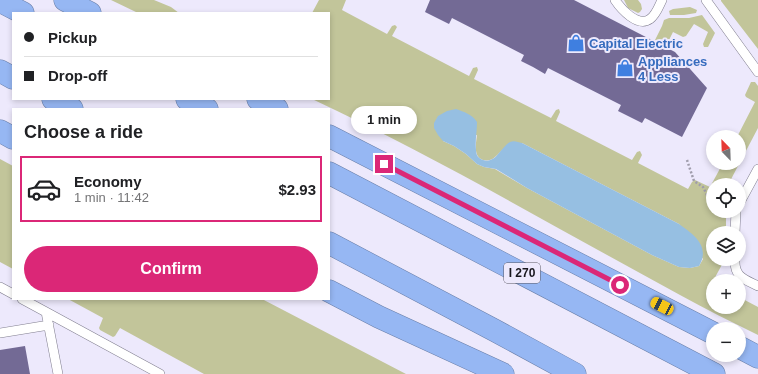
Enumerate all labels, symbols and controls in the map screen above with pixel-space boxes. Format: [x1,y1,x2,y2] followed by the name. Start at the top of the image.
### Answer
[48,29,97,46] text: Pickup
[566,33,586,53] shop icon: Capital Electric
[589,36,683,51] place label: Capital Electric
[638,54,707,84] place label: Appliances 4 Less
[615,58,635,78] shop icon: Appliances 4 Less
[48,67,107,84] text: Drop-off
[351,106,417,134] callout: 1 min
[367,112,401,127] text: 1 min
[24,122,143,142] text: Choose a ride
[706,130,746,170] north arrow
[706,130,746,362] map controls
[375,155,393,173] route end
[26,171,62,207] icon: car
[74,173,142,190] text: Economy
[706,178,746,218] button: locate
[278,181,316,198] text: $2.93
[74,190,149,205] text: 1 min · 11:42
[706,226,746,266] button: layers
[24,246,318,292] button: Confirm
[504,263,540,283] road number: I 270
[706,274,746,314] button: +
[611,276,629,294] route start
[649,295,675,317] car
[706,322,746,362] button: −

